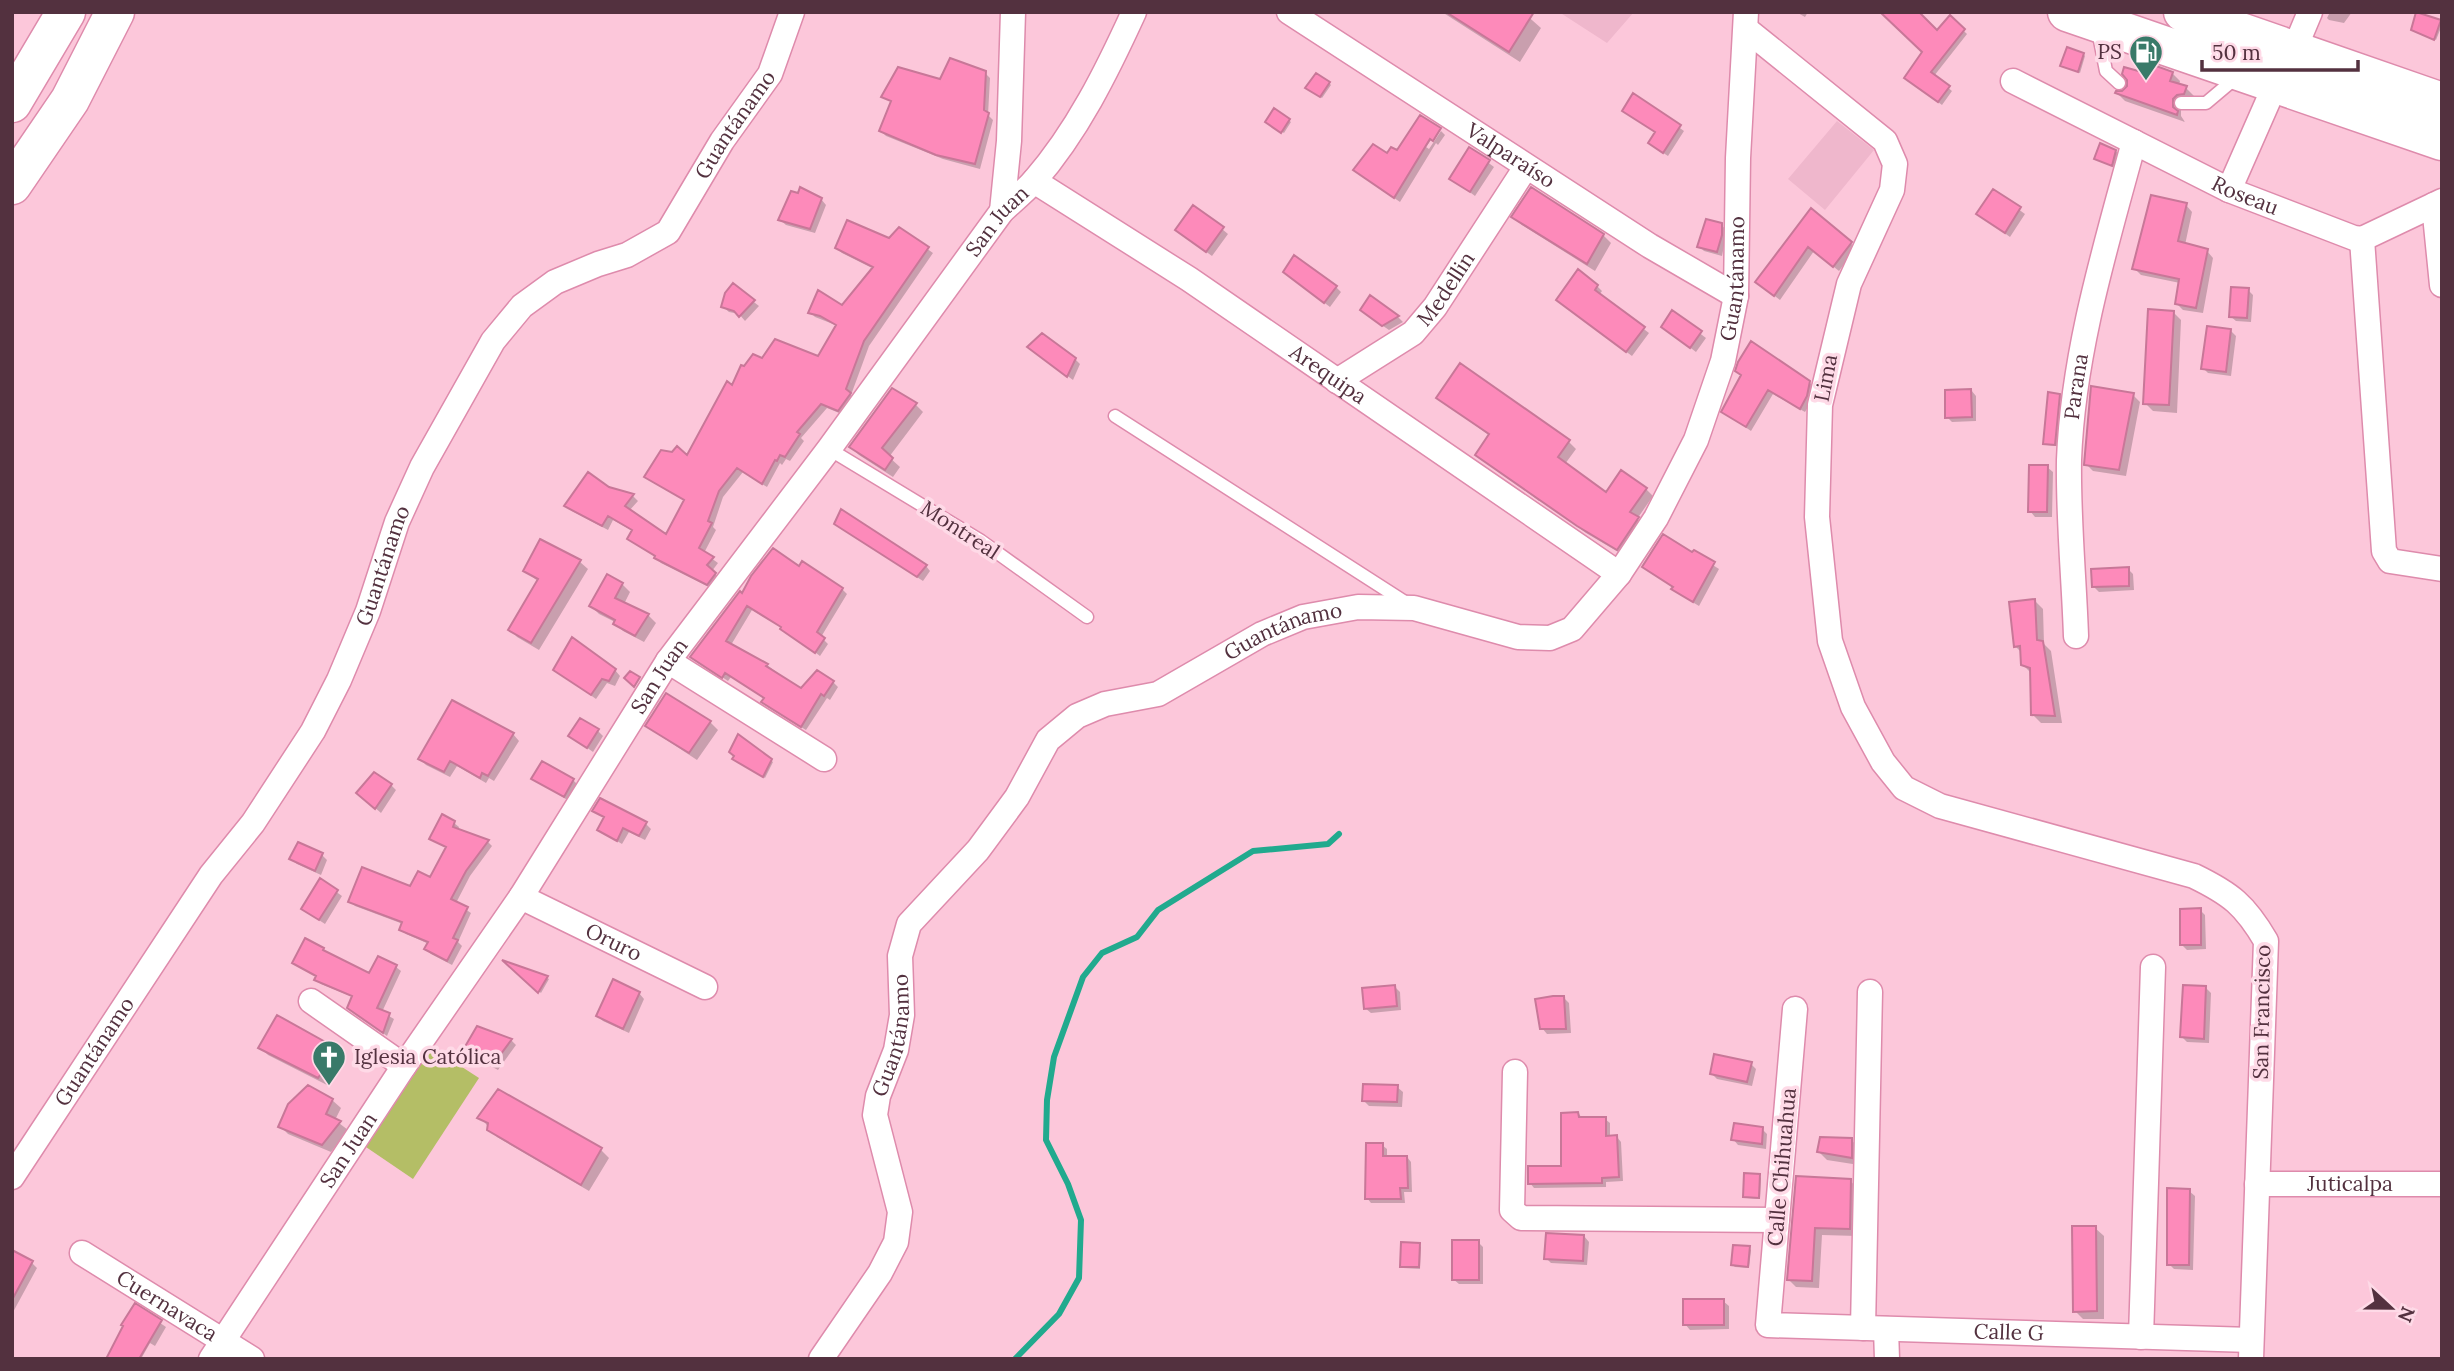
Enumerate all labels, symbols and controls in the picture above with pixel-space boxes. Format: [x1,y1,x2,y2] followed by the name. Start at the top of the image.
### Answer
[2202,28,2358,72] scale bar
[2127,33,2165,82] fuel station icon: PS
[2097,38,2122,65] place label: PS
[2212,39,2261,66] text: 50 m
[689,65,781,184] street label: Guantánamo
[1460,116,1560,194] street label: Valparaíso
[2207,169,2282,221] street label: Roseau
[959,179,1035,262] street label: San Juan
[1713,216,1750,343] street label: Guantánamo
[1411,246,1481,332] street label: Medellin
[1284,338,1372,410] street label: Arequipa
[2058,351,2094,421] street label: Parana
[1808,352,1843,404] street label: Lima
[916,494,1005,565] street label: Montreal
[349,501,416,630] street label: Guantánamo
[1219,596,1344,666] street label: Guantánamo
[624,632,694,719] street label: San Juan
[581,917,646,967] street label: Oruro
[2247,944,2276,1080] street label: San Francisco
[865,974,915,1100] street label: Guantánamo
[48,992,140,1111] street label: Guantánamo
[310,1038,348,1087] church icon: Iglesia Católica
[354,1043,501,1070] place label: Iglesia Católica
[1761,1086,1802,1247] street label: Calle Chihuahua
[313,1107,383,1193] street label: San Juan
[2306,1170,2393,1197] street label: Juticalpa
[111,1264,223,1347] street label: Cuernavaca
[2356,1273,2426,1343] north arrow
[2393,1303,2421,1326] text: N
[1973,1317,2044,1347] street label: Calle G

